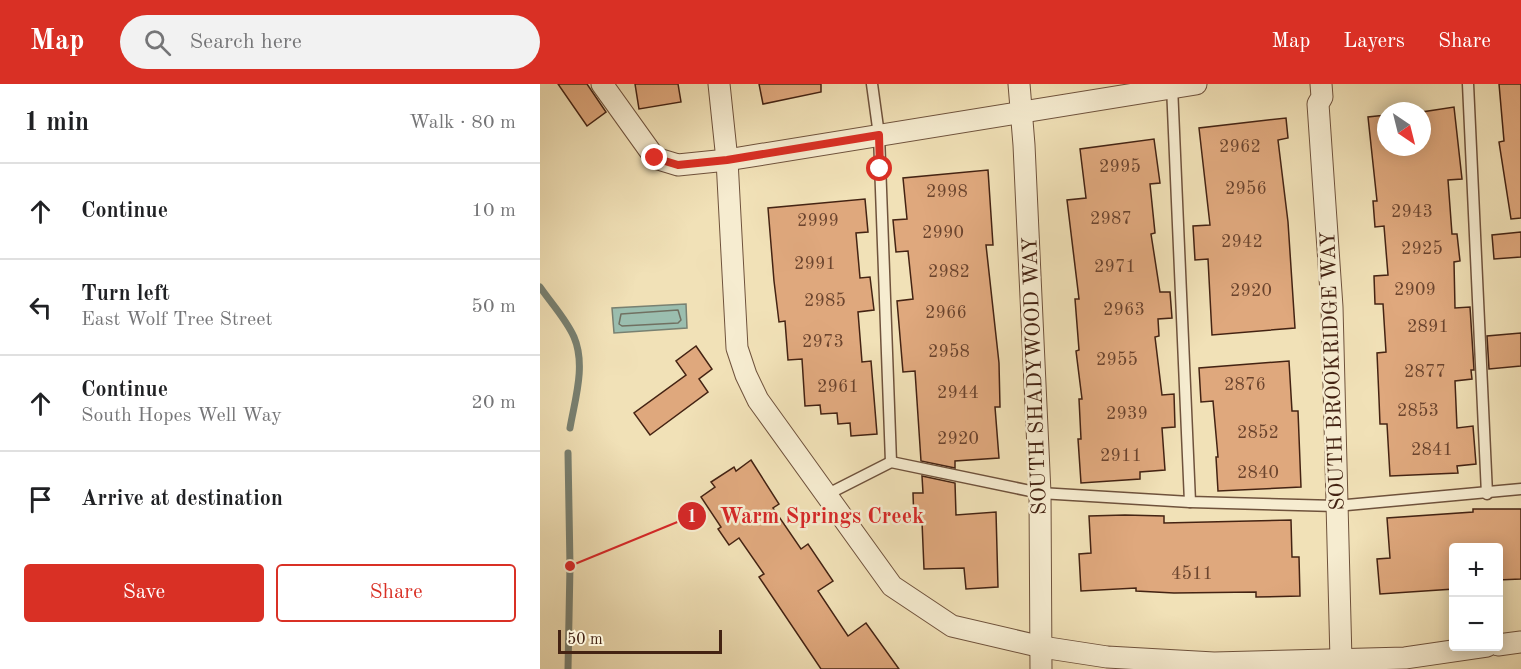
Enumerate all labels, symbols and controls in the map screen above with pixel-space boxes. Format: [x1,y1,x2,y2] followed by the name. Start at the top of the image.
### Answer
[120,15,540,69] search box
[141,26,174,59] icon: search
[30,28,84,56] text: Map
[189,31,302,53] text: Search here
[1271,31,1310,52] text: Map
[1343,31,1405,52] text: Layers
[1438,31,1491,52] text: Share
[1377,102,1431,156] north arrow
[24,110,89,136] text: 1 min
[409,113,516,133] text: Walk · 80 m
[1219,138,1261,156] house number: 2962
[641,144,667,170] route end
[866,155,892,181] route start
[1099,158,1141,176] house number: 2995
[1225,180,1267,198] house number: 2956
[926,183,968,201] house number: 2998
[24,195,57,228] icon: ahead
[81,200,168,222] text: Continue
[471,201,516,221] text: 10 m
[1391,203,1433,221] house number: 2943
[1090,210,1132,228] house number: 2987
[797,212,839,230] house number: 2999
[922,224,964,242] house number: 2990
[1318,231,1349,511] street label: SOUTH BROOKRIDGE WAY
[1221,233,1263,251] house number: 2942
[1020,237,1051,515] street label: SOUTH SHADYWOOD WAY
[1401,240,1443,258] house number: 2925
[794,255,836,273] house number: 2991
[1094,258,1136,276] house number: 2971
[928,263,970,281] house number: 2982
[1394,281,1436,299] house number: 2909
[1230,282,1272,300] house number: 2920
[81,283,170,305] text: Turn left
[24,291,57,324] icon: left
[804,292,846,310] house number: 2985
[471,297,516,317] text: 50 m
[1103,301,1145,319] house number: 2963
[925,304,967,322] house number: 2966
[81,310,272,330] text: East Wolf Tree Street
[1407,318,1449,336] house number: 2891
[802,333,844,351] house number: 2973
[928,343,970,361] house number: 2958
[1096,351,1138,369] house number: 2955
[1404,363,1446,381] house number: 2877
[1224,376,1266,394] house number: 2876
[817,378,859,396] house number: 2961
[81,379,168,401] text: Continue
[937,384,979,402] house number: 2944
[24,387,57,420] icon: ahead
[471,393,516,413] text: 20 m
[1397,402,1439,420] house number: 2853
[1106,405,1148,423] house number: 2939
[81,406,282,426] text: South Hopes Well Way
[1237,424,1279,442] house number: 2852
[937,430,979,448] house number: 2920
[1411,441,1453,459] house number: 2841
[1100,447,1142,465] house number: 2911
[1237,464,1279,482] house number: 2840
[24,483,57,516] icon: arrive
[81,488,283,510] text: Arrive at destination
[677,496,936,536] callout: Warm Springs Creek
[720,506,924,528] text: Warm Springs Creek
[687,508,697,526] text: 1
[1449,543,1503,651] map controls
[1449,543,1503,597] button: +
[24,564,264,622] button: Save
[276,564,516,622] button: Share
[1171,565,1213,583] house number: 4511
[1449,597,1503,651] button: −
[558,627,722,654] scale bar
[567,632,603,648] text: 50 m

